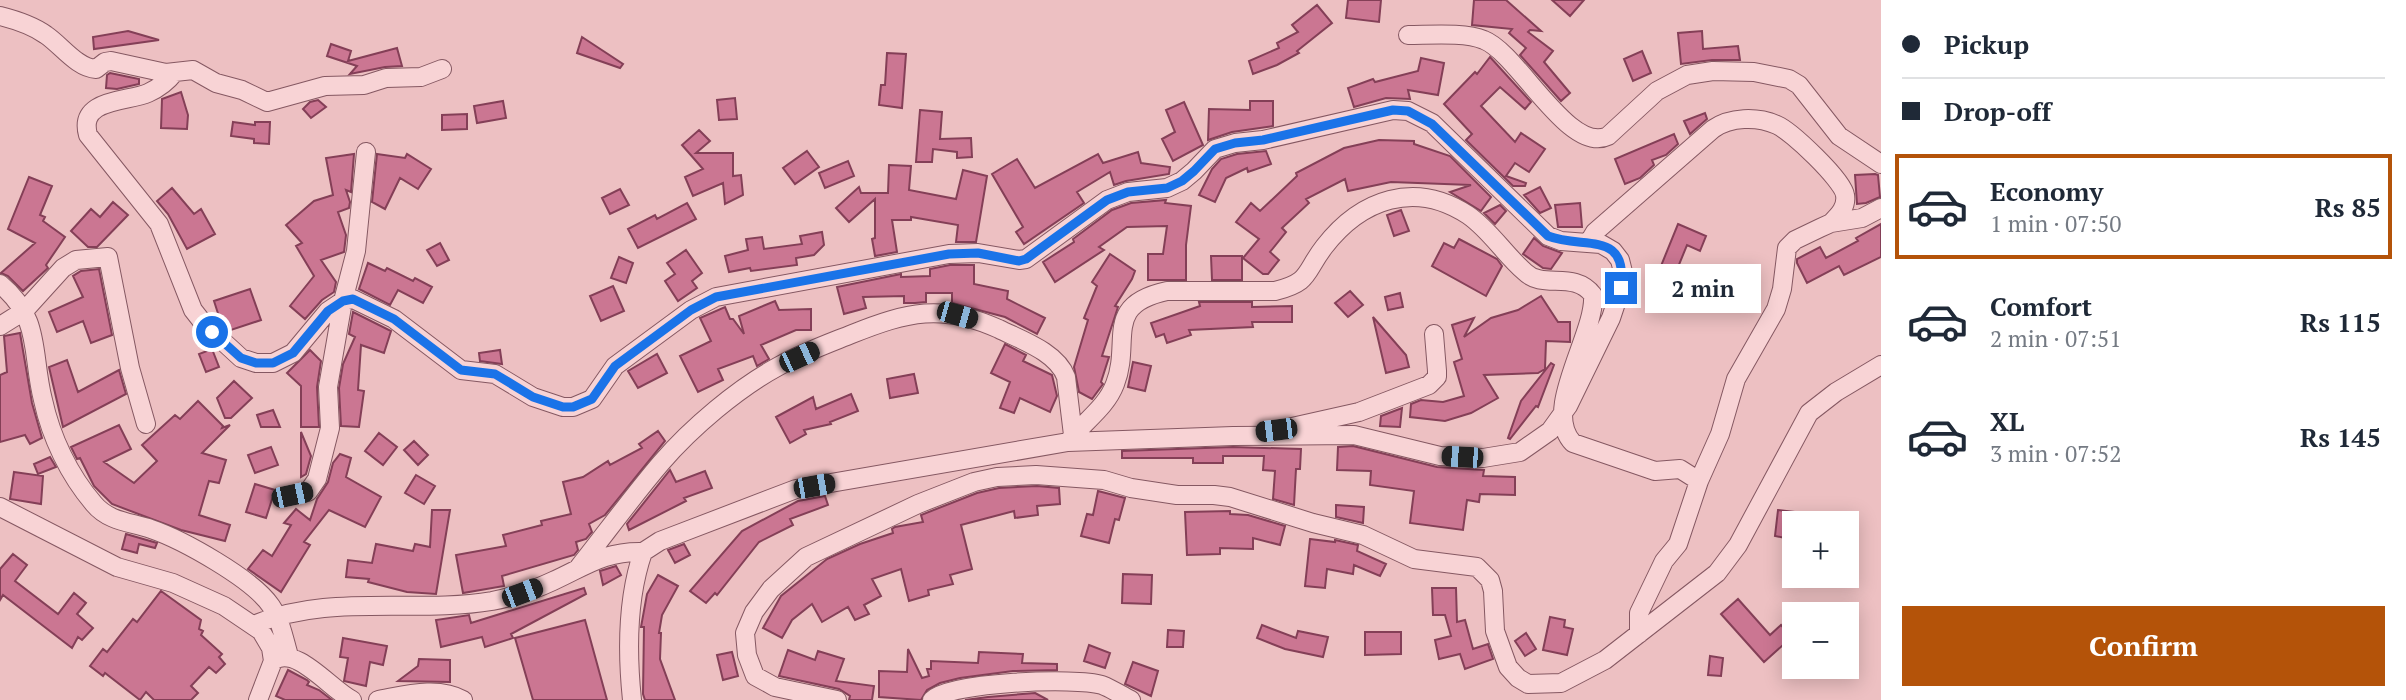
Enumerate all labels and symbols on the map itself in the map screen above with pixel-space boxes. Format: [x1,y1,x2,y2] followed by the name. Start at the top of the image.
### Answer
[1646,264,1761,312] callout: 2 min
[1605,272,1637,304] route end
[934,299,981,331] car
[196,316,228,348] route start
[776,339,823,375] car
[1254,417,1299,443] car
[1441,445,1484,469] car
[792,472,837,500] car
[270,480,315,510] car
[499,576,546,610] car

